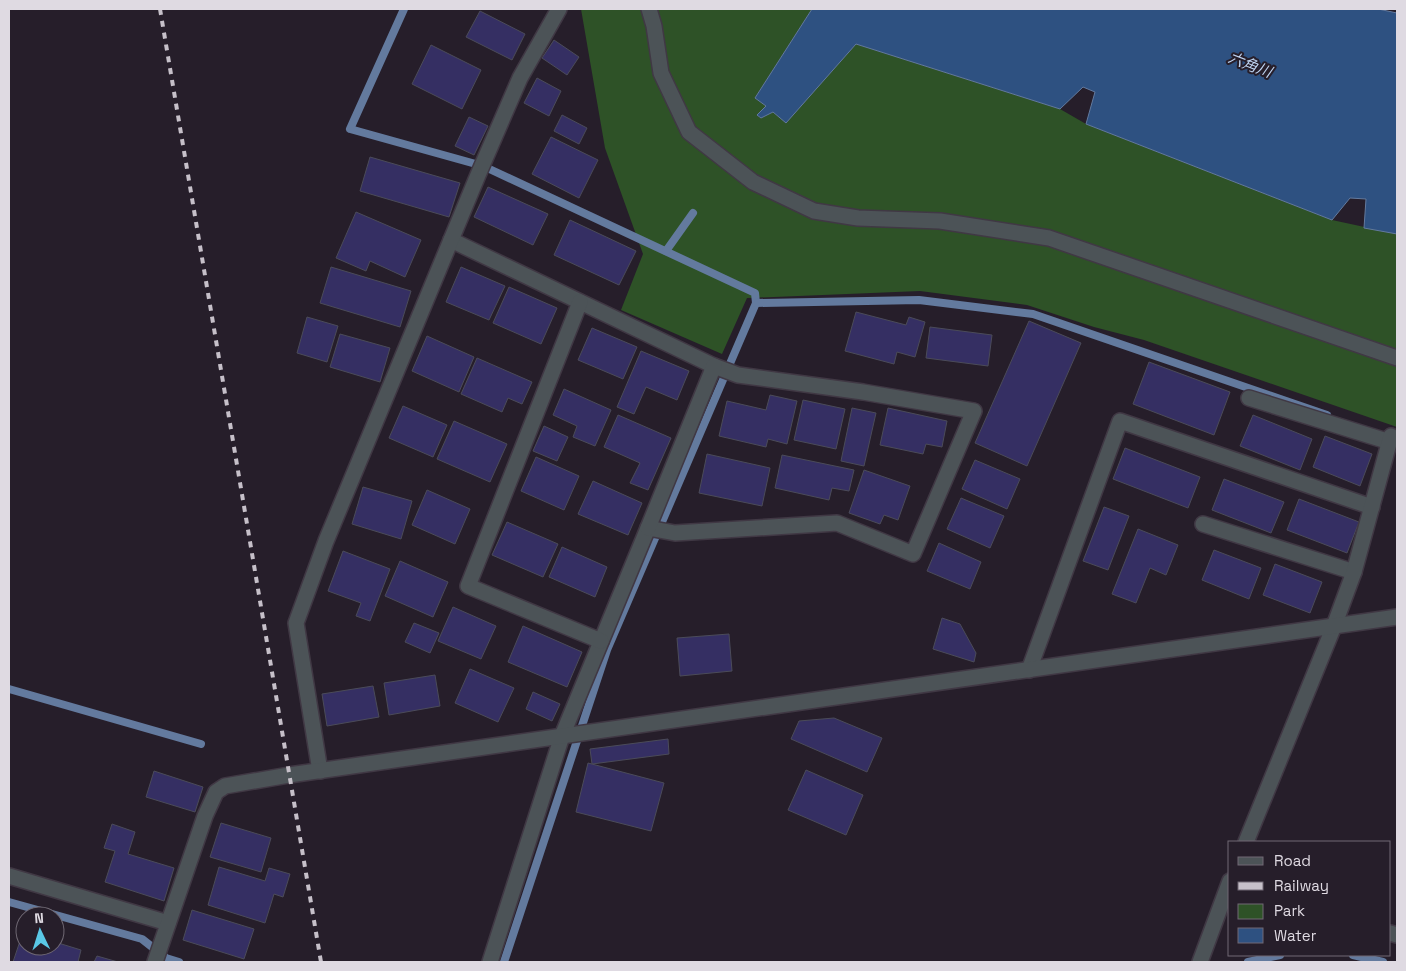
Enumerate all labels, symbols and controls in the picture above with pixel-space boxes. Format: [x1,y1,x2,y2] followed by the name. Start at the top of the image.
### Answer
[1226,48,1276,82] water label: 六角川
[1228,841,1391,956] legend
[1274,851,1311,870] text: Road
[1274,876,1329,895] text: Railway
[1274,901,1305,920] text: Park
[15,906,65,956] north arrow
[34,909,44,927] text: N
[1274,926,1317,945] text: Water

